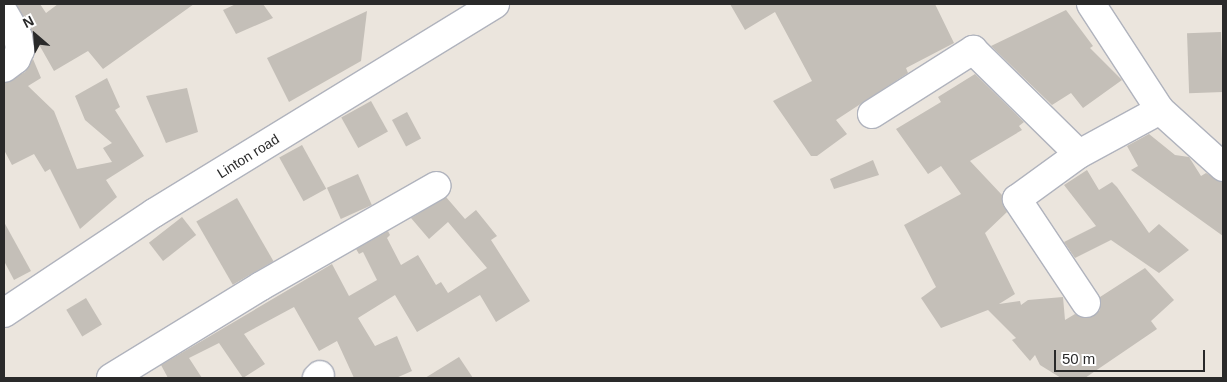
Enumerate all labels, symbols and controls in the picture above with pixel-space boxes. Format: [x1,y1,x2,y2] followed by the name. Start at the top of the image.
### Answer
[10,10,60,60] north arrow
[20,12,36,31] text: N
[214,130,282,182] street label: Linton road
[1057,340,1208,372] scale bar
[1062,350,1095,367] text: 50 m

